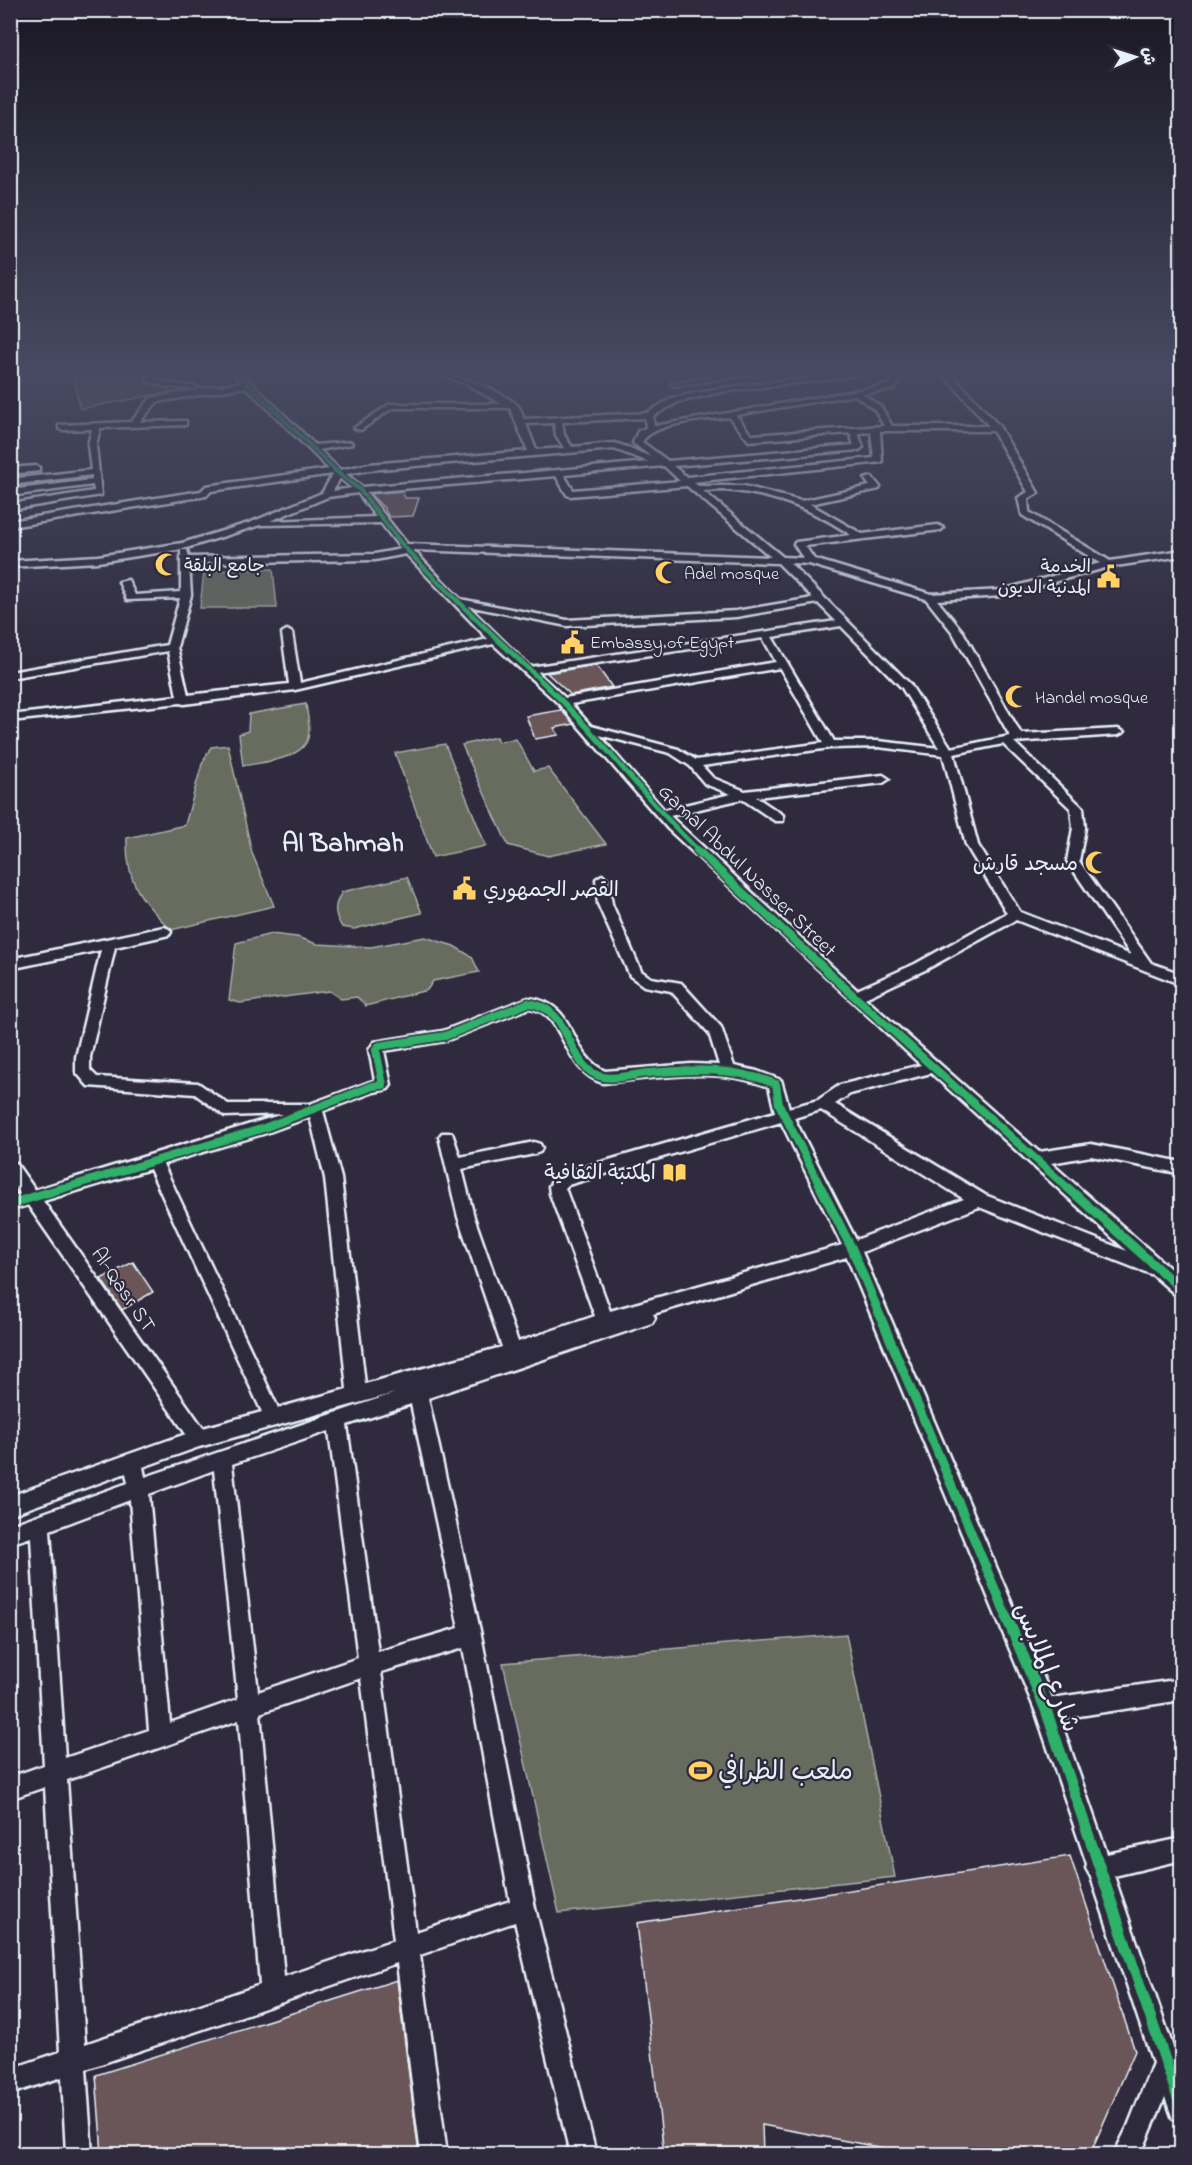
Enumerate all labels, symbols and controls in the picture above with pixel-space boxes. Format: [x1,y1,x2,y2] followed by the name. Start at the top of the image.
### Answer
[1105,27,1165,87] north arrow
[1136,47,1160,66] text: ش
[153,552,179,578] mosque icon: جامع البلقة
[184,554,265,580] place label: جامع البلقة
[998,555,1091,602] place label: الخدمة المدنية الديون
[653,560,679,586] mosque icon: Adel mosque
[684,562,780,588] place label: Adel mosque
[1096,563,1122,589] public building icon: الخدمة المدنية الديون
[559,629,585,655] public building icon: Embassy of Egypt
[590,631,734,658] place label: Embassy of Egypt
[1004,684,1030,710] mosque icon: Handel mosque
[1035,686,1149,712] place label: Handel mosque
[650,778,843,965] street label: Gamal Abdul Nasser Street
[282,825,404,864] district label: Al Bahmah
[973,850,1078,880] place label: مسجد قارش
[1083,850,1109,876] mosque icon: مسجد قارش
[452,876,478,902] public building icon: القصر الجمهوري
[483,876,619,906] place label: القصر الجمهوري
[544,1159,656,1189] place label: المكتبة الثقافية
[661,1159,687,1185] library icon: المكتبة الثقافية
[83,1241,162,1339] street label: Al-Qasr ST
[1002,1597,1089,1739] street label: شارع الملابس
[718,1754,853,1792] place label: ملعب الظرافي
[687,1757,713,1783] sports icon: ملعب الظرافي

